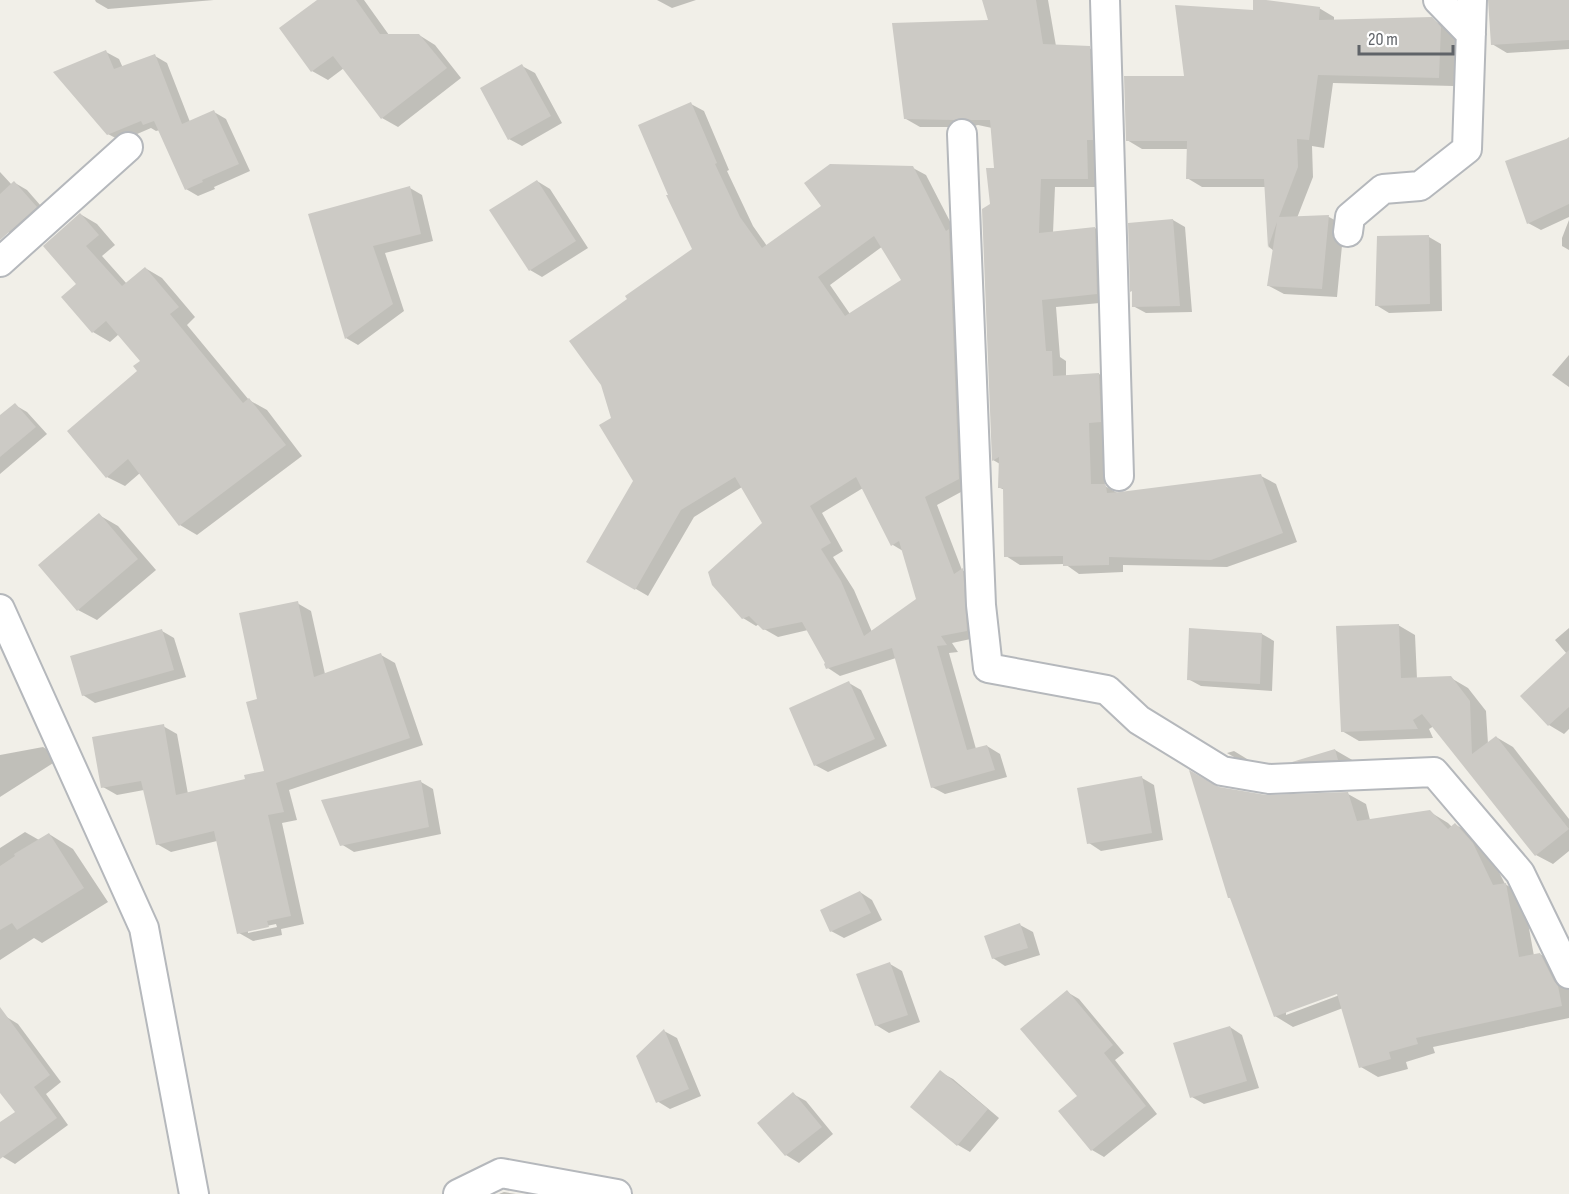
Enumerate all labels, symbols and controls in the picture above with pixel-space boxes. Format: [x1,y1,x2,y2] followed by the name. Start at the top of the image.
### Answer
[1359,18,1454,56] scale bar
[1368,29,1398,50] text: 20 m

